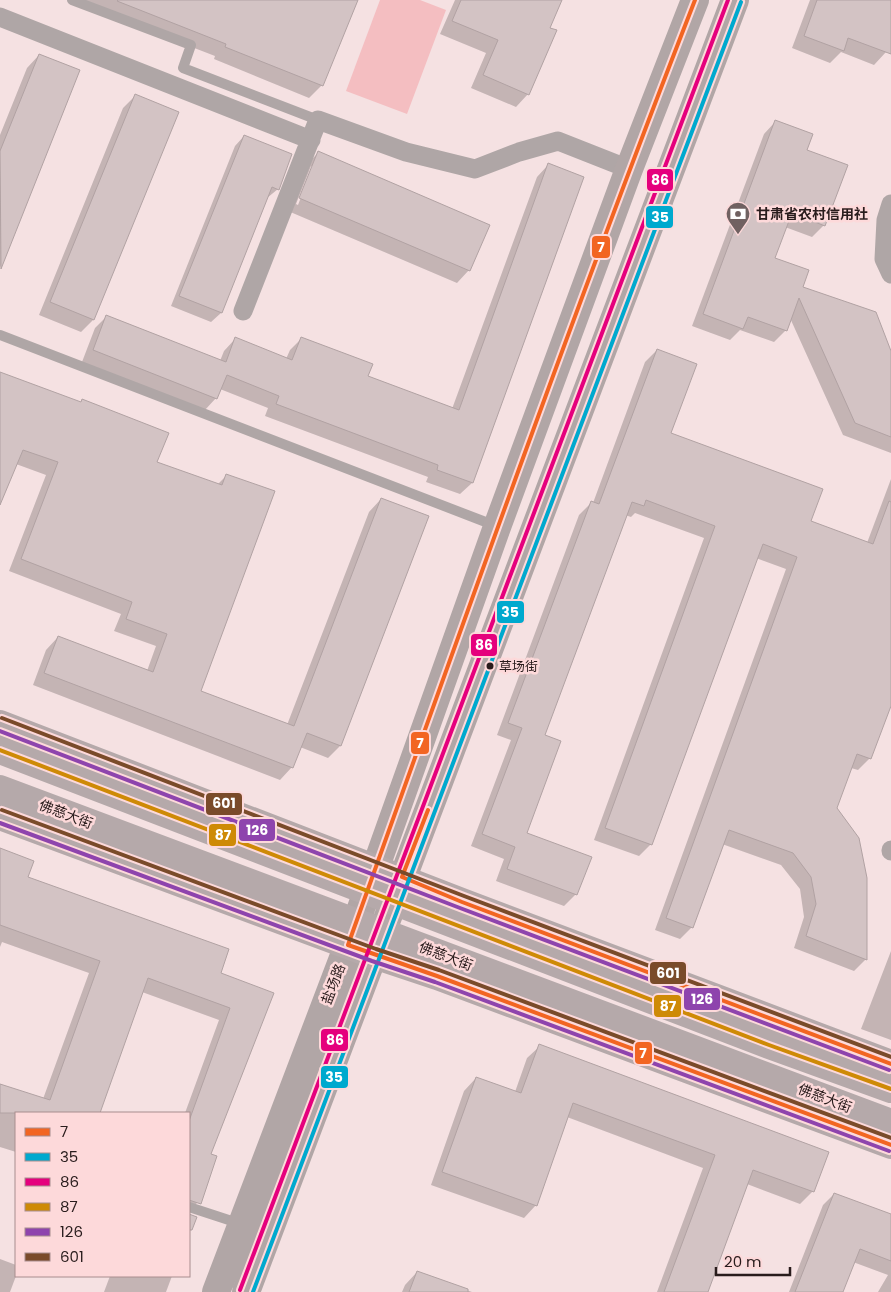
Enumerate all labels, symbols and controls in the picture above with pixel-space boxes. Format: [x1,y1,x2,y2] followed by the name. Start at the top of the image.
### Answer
[646,168,674,192] line badge: 86
[651,170,669,190] text: 86
[725,201,751,235] bank icon: 甘肃省农村信用社
[756,204,868,224] place label: 甘肃省农村信用社
[645,205,674,229] line badge: 35
[651,207,669,227] text: 35
[591,235,611,259] line badge: 7
[597,237,605,257] text: 7
[496,600,525,624] line badge: 35
[501,602,519,622] text: 35
[470,633,498,657] line badge: 86
[475,635,493,655] text: 86
[499,657,538,676] place label: 草场街
[485,661,495,671] marker: 草场街
[410,731,430,755] line badge: 7
[416,733,424,753] text: 7
[205,792,243,816] line badge: 601
[212,793,236,813] text: 601
[36,795,96,833] street label: 佛慈大街
[238,818,276,842] line badge: 126
[246,820,268,840] text: 126
[208,823,237,847] line badge: 87
[215,825,232,845] text: 87
[416,937,476,975] street label: 佛慈大街
[316,961,350,1007] street label: 盐场路
[649,961,687,985] line badge: 601
[656,963,680,983] text: 601
[683,987,721,1011] line badge: 126
[691,989,713,1009] text: 126
[653,994,682,1018] line badge: 87
[660,996,677,1016] text: 87
[320,1028,349,1052] line badge: 86
[326,1030,344,1050] text: 86
[634,1041,653,1065] line badge: 7
[639,1043,647,1063] text: 7
[320,1065,349,1089] line badge: 35
[325,1067,343,1087] text: 35
[795,1079,855,1117] street label: 佛慈大街
[15,1112,190,1277] legend
[60,1121,68,1142] text: 7
[60,1146,78,1167] text: 35
[60,1171,79,1192] text: 86
[60,1196,78,1217] text: 87
[60,1221,83,1242] text: 126
[716,1244,790,1276] scale bar
[60,1246,84,1267] text: 601
[724,1251,762,1272] text: 20 m

